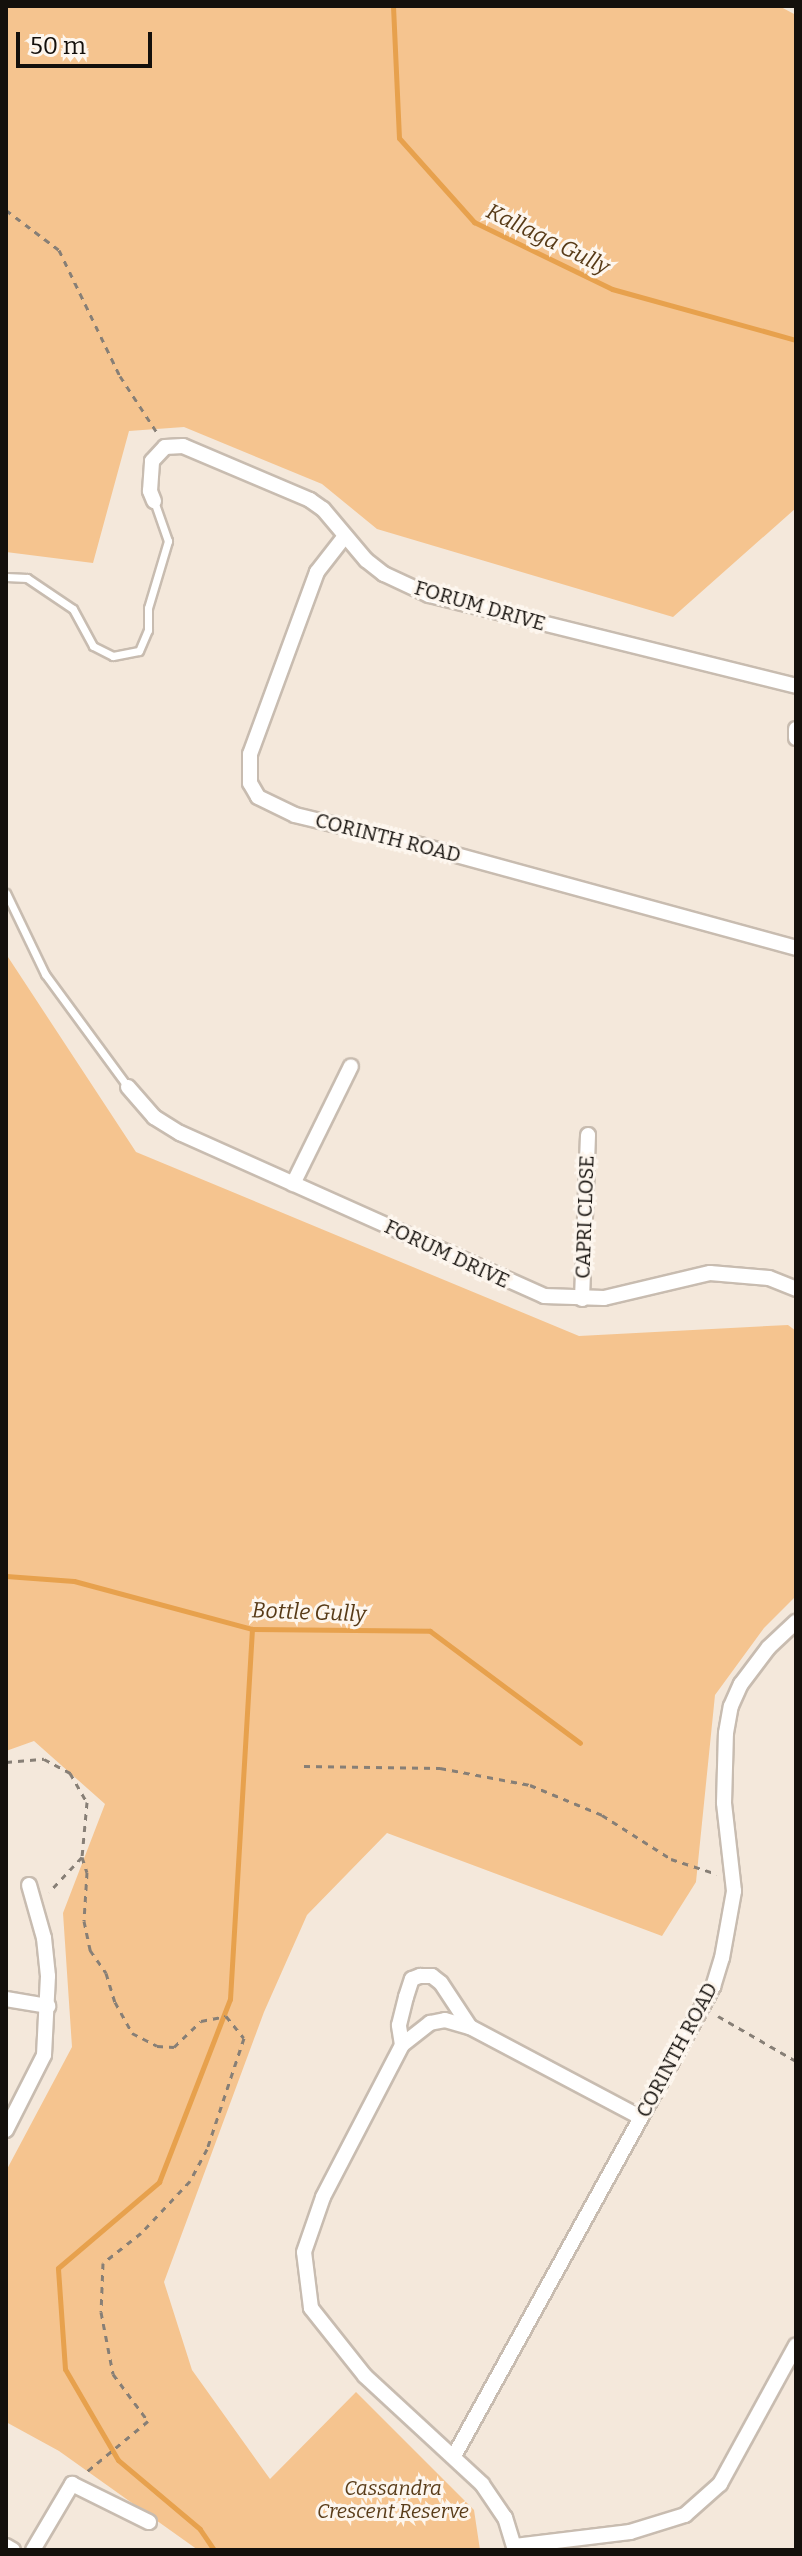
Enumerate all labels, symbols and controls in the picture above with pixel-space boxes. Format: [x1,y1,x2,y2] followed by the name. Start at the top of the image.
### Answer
[20,16,156,66] scale bar
[30,32,86,60] text: 50 m
[482,198,614,280] water label: Kallaga Gully
[412,576,548,636] street label: FORUM DRIVE
[313,808,463,868] street label: CORINTH ROAD
[571,1155,599,1279] street label: CAPRI CLOSE
[381,1215,513,1293] street label: FORUM DRIVE
[251,1597,367,1627] water label: Bottle Gully
[631,1978,723,2122] street label: CORINTH ROAD
[317,2476,469,2523] park label: Cassandra Crescent Reserve

